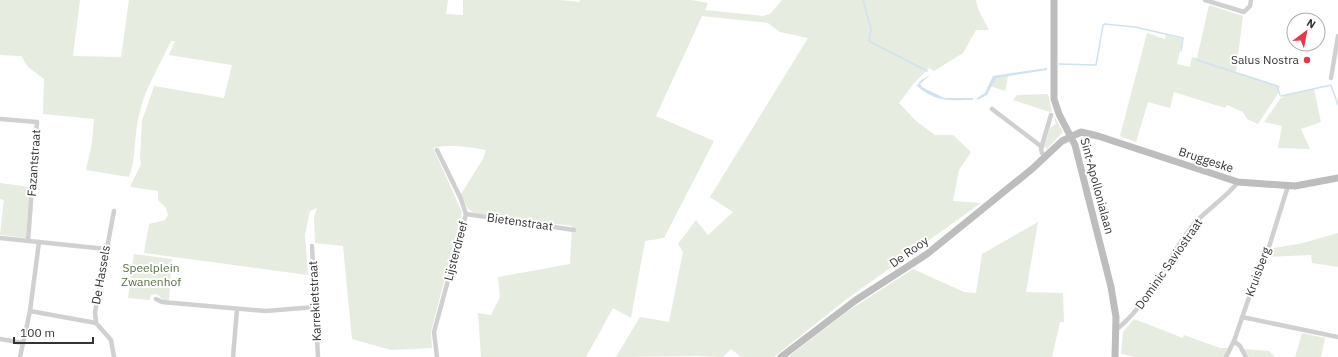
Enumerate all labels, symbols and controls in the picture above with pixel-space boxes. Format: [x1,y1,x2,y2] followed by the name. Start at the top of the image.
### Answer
[1286,12,1326,52] north arrow
[1304,15,1318,32] text: N
[1231,52,1300,67] place label: Salus Nostra
[1302,55,1312,65] marker: Salus Nostra
[24,129,43,197] street label: Fazantstraat
[1077,136,1118,236] street label: Sint-Apollonialaan
[1177,144,1236,176] street label: Bruggeske
[486,209,554,234] street label: Bietenstraat
[1132,216,1205,312] street label: Dominic Saviostraat
[440,219,471,282] street label: Lijsterdreef
[886,233,931,270] street label: De Rooy
[88,244,113,306] street label: De Hassels
[1242,244,1274,299] street label: Kruisberg
[121,260,181,289] park label: Speelplein Zwanenhof
[305,260,324,342] street label: Karrekietstraat
[14,319,93,345] scale bar
[20,325,55,340] text: 100 m

